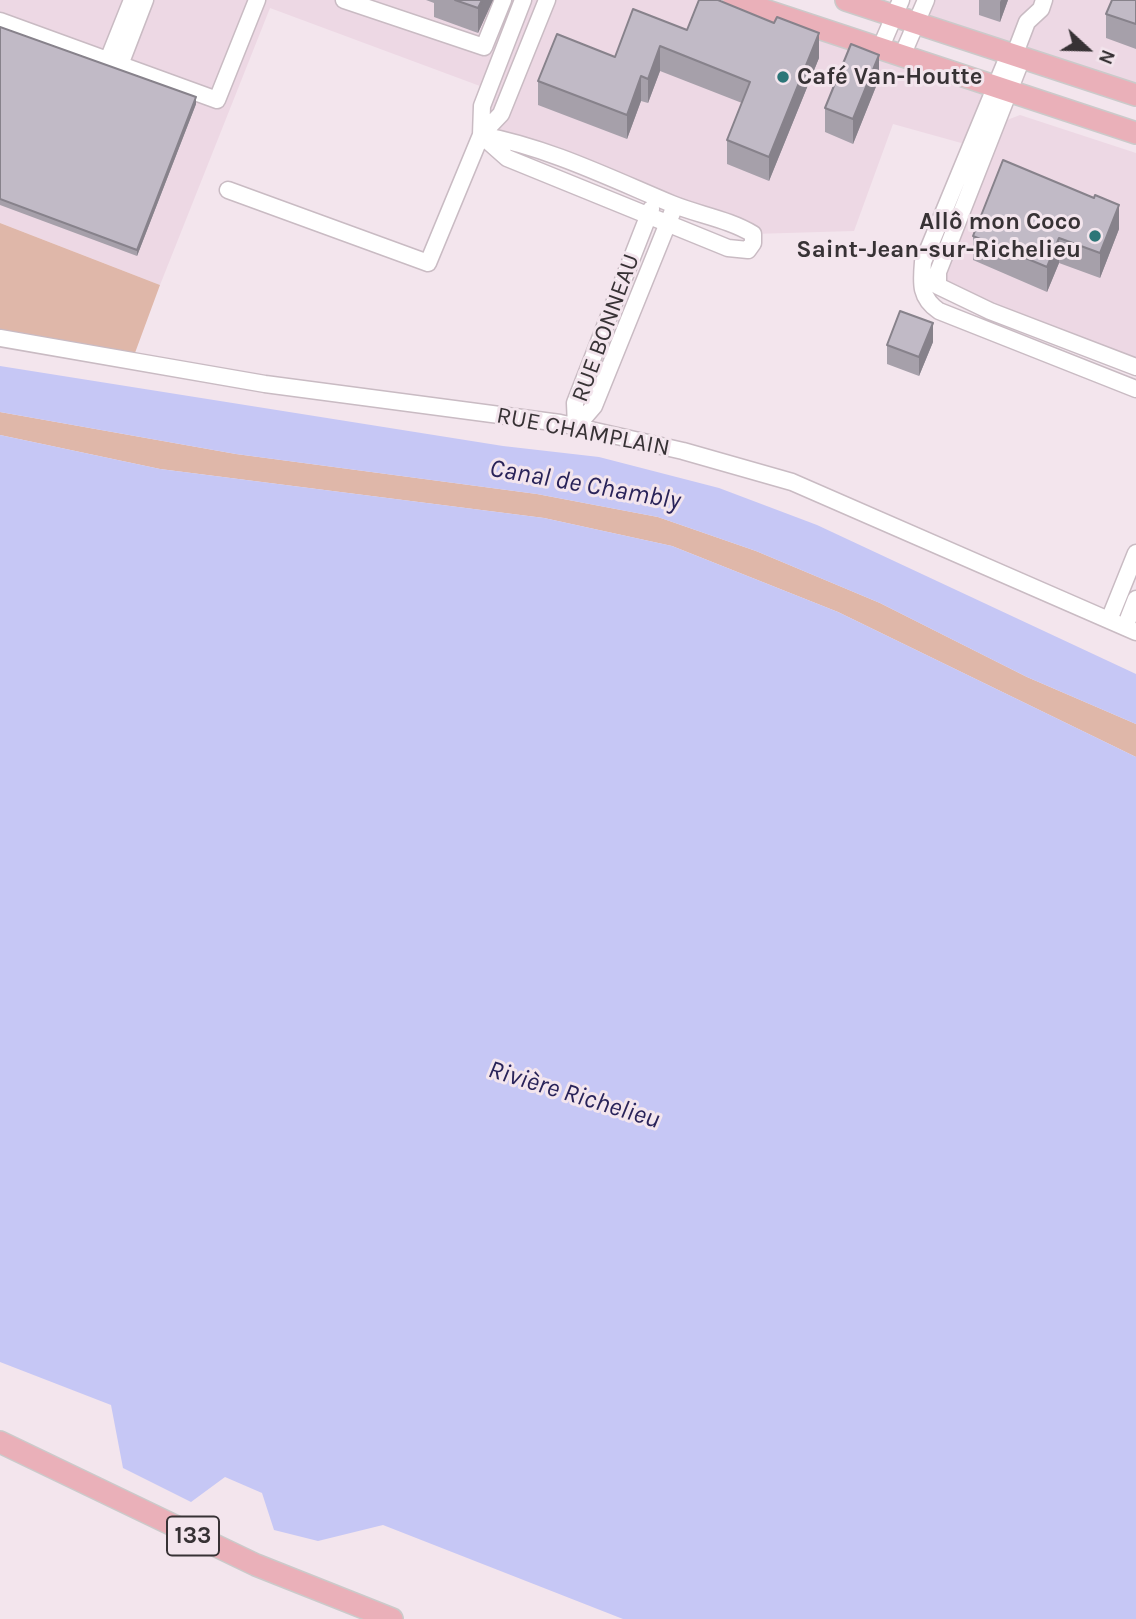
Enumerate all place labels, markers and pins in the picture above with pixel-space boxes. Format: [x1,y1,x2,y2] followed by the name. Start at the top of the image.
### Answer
[797,63,983,91] place label: Café Van-Houtte
[775,69,791,85] marker: Café Van-Houtte
[796,208,1081,264] place label: Allô mon Coco Saint-Jean-sur-Richelieu
[1087,228,1103,244] marker: Allô mon Coco Saint-Jean-sur-Richelieu

